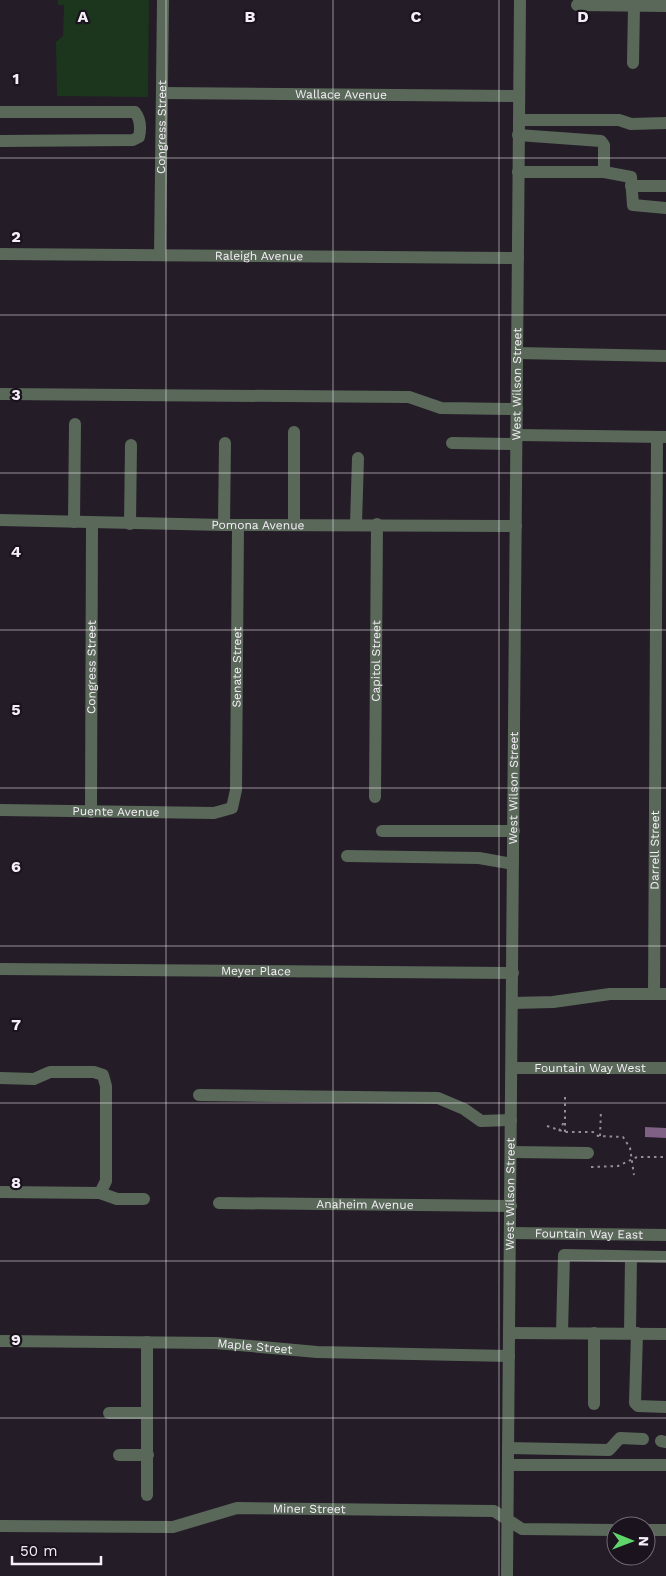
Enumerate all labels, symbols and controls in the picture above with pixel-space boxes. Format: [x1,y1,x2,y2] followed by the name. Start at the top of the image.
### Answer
[78,7,89,26] text: A
[245,7,256,26] text: B
[411,7,422,26] text: C
[577,7,589,26] text: D
[13,69,19,88] text: 1
[154,80,169,174] street label: Congress Street
[295,87,387,102] street label: Wallace Avenue
[11,227,21,246] text: 2
[215,249,303,263] street label: Raleigh Avenue
[509,328,524,441] street label: West Wilson Street
[11,385,21,404] text: 3
[211,518,305,532] street label: Pomona Avenue
[11,542,21,561] text: 4
[84,620,99,714] street label: Congress Street
[369,620,383,702] street label: Capitol Street
[230,627,244,708] street label: Senate Street
[11,700,21,719] text: 5
[506,732,521,845] street label: West Wilson Street
[72,804,160,819] street label: Puente Avenue
[648,810,662,890] street label: Darrell Street
[11,857,21,876] text: 6
[221,964,291,978] street label: Meyer Place
[11,1015,21,1034] text: 7
[534,1061,646,1075] street label: Fountain Way West
[503,1138,518,1251] street label: West Wilson Street
[11,1173,21,1192] text: 8
[316,1197,414,1212] street label: Anaheim Avenue
[535,1226,643,1242] street label: Fountain Way East
[11,1330,21,1349] text: 9
[217,1336,293,1357] street label: Maple Street
[273,1501,346,1516] street label: Miner Street
[606,1516,656,1566] north arrow
[12,1534,101,1566] scale bar
[636,1536,652,1547] text: N
[20,1542,57,1560] text: 50 m

